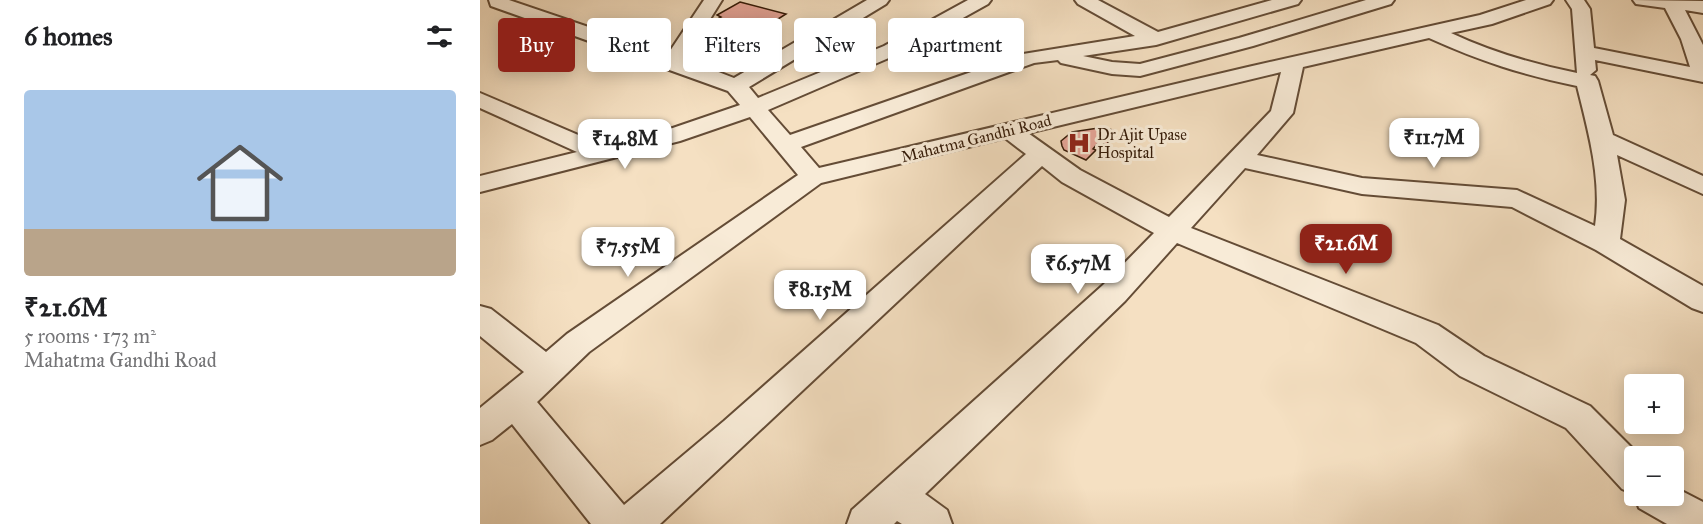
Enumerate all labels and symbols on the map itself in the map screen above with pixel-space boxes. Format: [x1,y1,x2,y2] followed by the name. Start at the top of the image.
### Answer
[899,111,1053,166] street label: Mahatma Gandhi Road
[1385,118,1483,169] pin: ₹11.7M
[576,119,674,170] pin: ₹14.8M
[1097,125,1187,162] place label: Dr Ajit Upase Hospital
[1066,130,1092,156] hospital icon: Dr Ajit Upase Hospital
[1297,224,1395,275] pin: ₹21.6M
[579,227,677,278] pin: ₹7.55M
[1029,244,1127,295] pin: ₹6.57M
[771,270,869,321] pin: ₹8.15M

